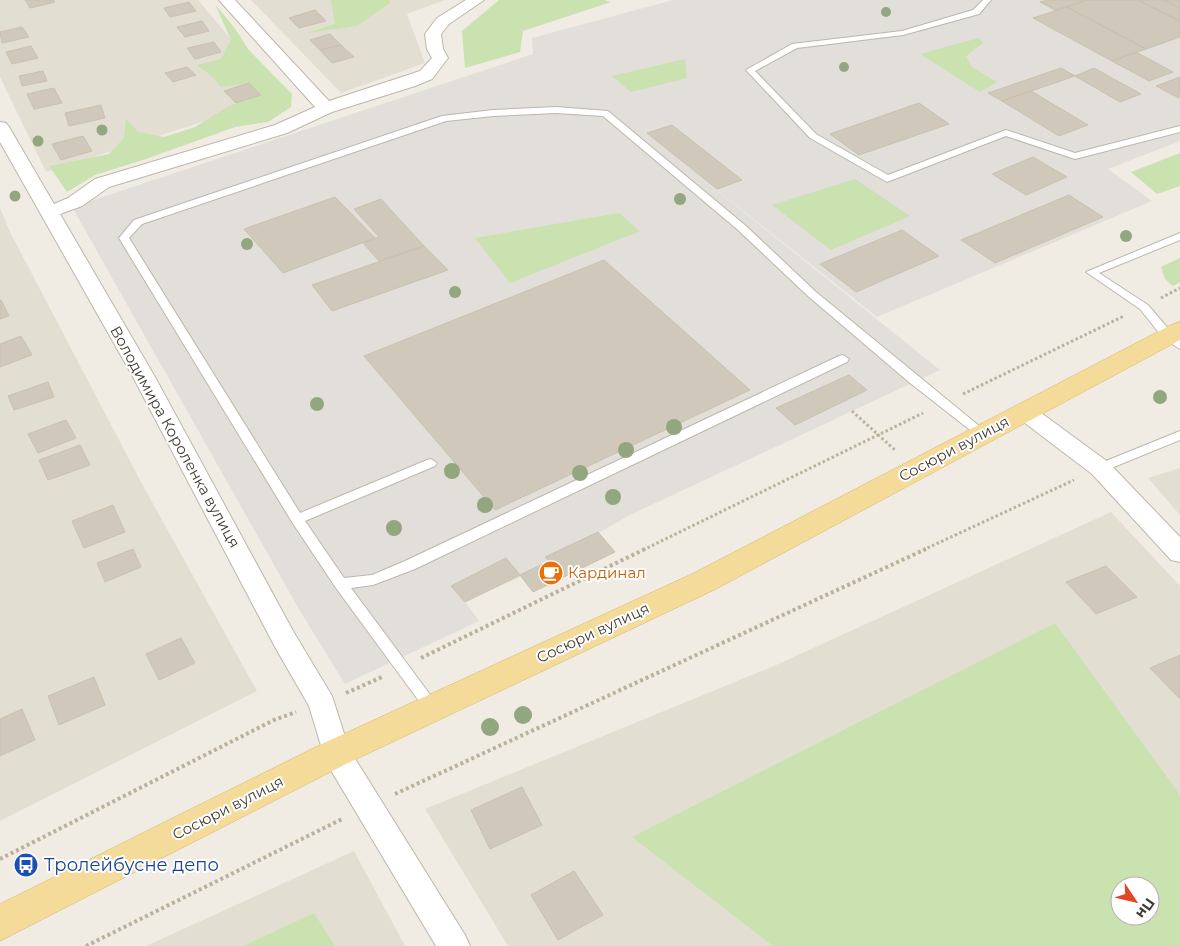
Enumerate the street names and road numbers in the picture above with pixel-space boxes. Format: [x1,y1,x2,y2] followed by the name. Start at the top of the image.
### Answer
[106,323,245,551] street label: Володимира Короленка вулиця
[895,411,1012,486] street label: Сосюри вулиця
[533,598,652,667] street label: Сосюри вулиця
[169,771,287,844] street label: Сосюри вулиця

